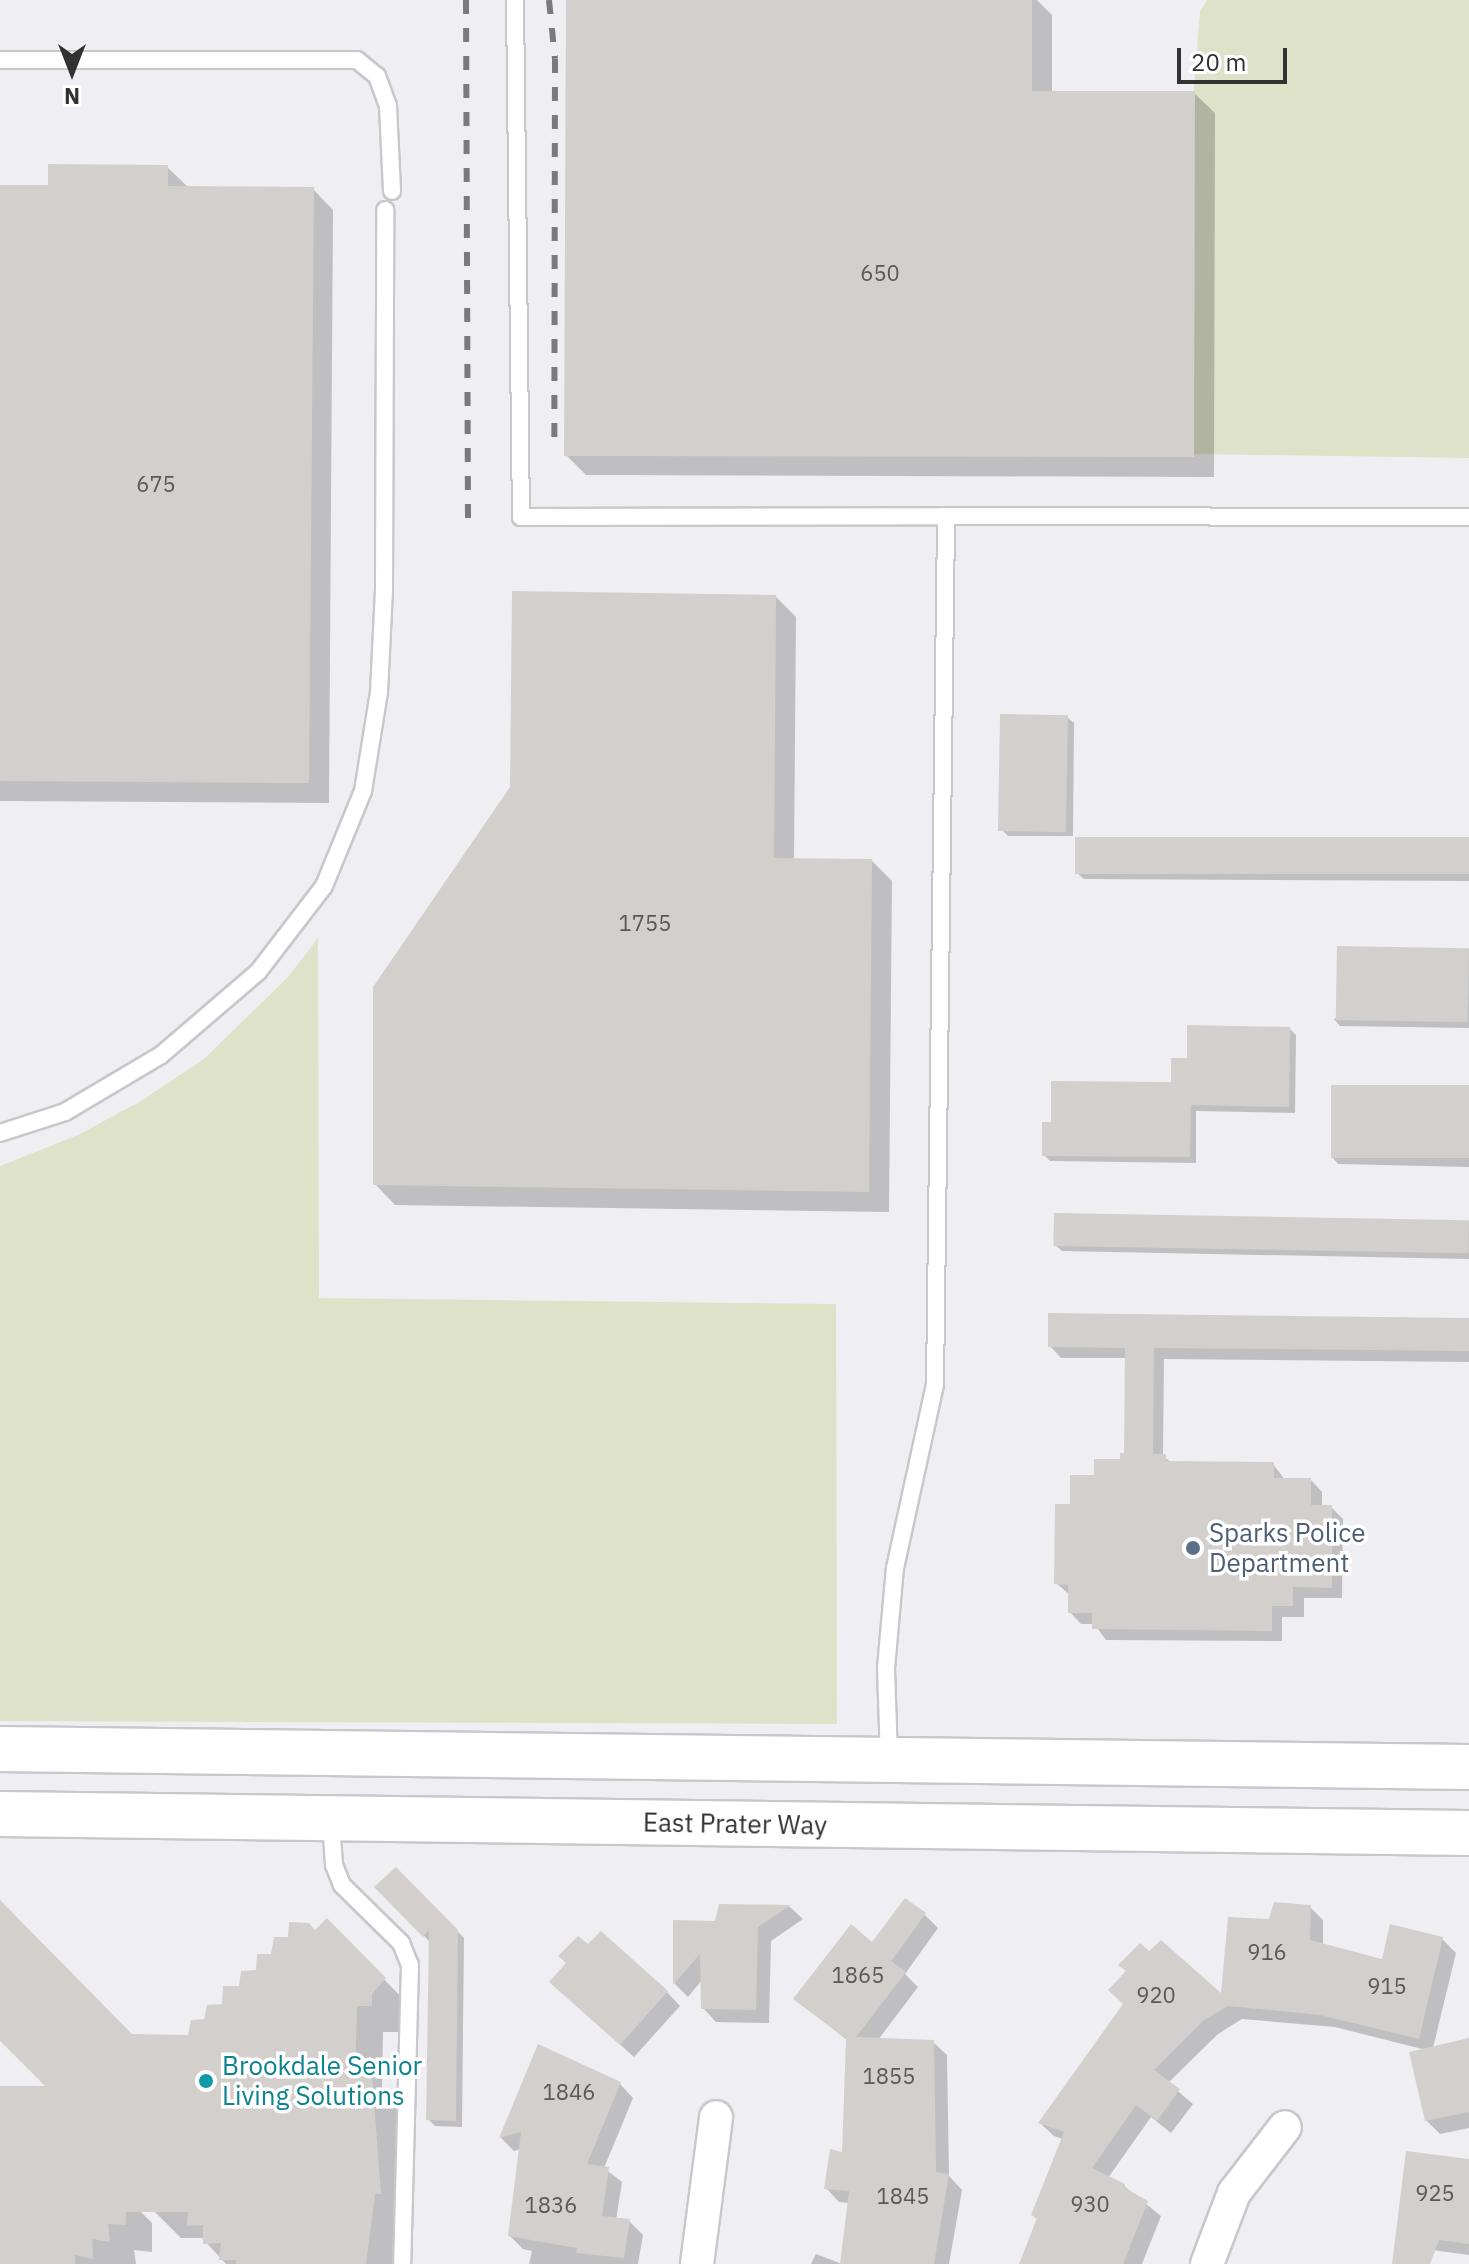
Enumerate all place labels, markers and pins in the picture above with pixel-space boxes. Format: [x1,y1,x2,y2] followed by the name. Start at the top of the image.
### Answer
[1209,1517,1365,1578] place label: Sparks Police Department
[1184,1539,1202,1557] marker: Sparks Police Department
[222,2050,422,2112] place label: Brookdale Senior Living Solutions
[197,2072,215,2090] marker: Brookdale Senior Living Solutions

